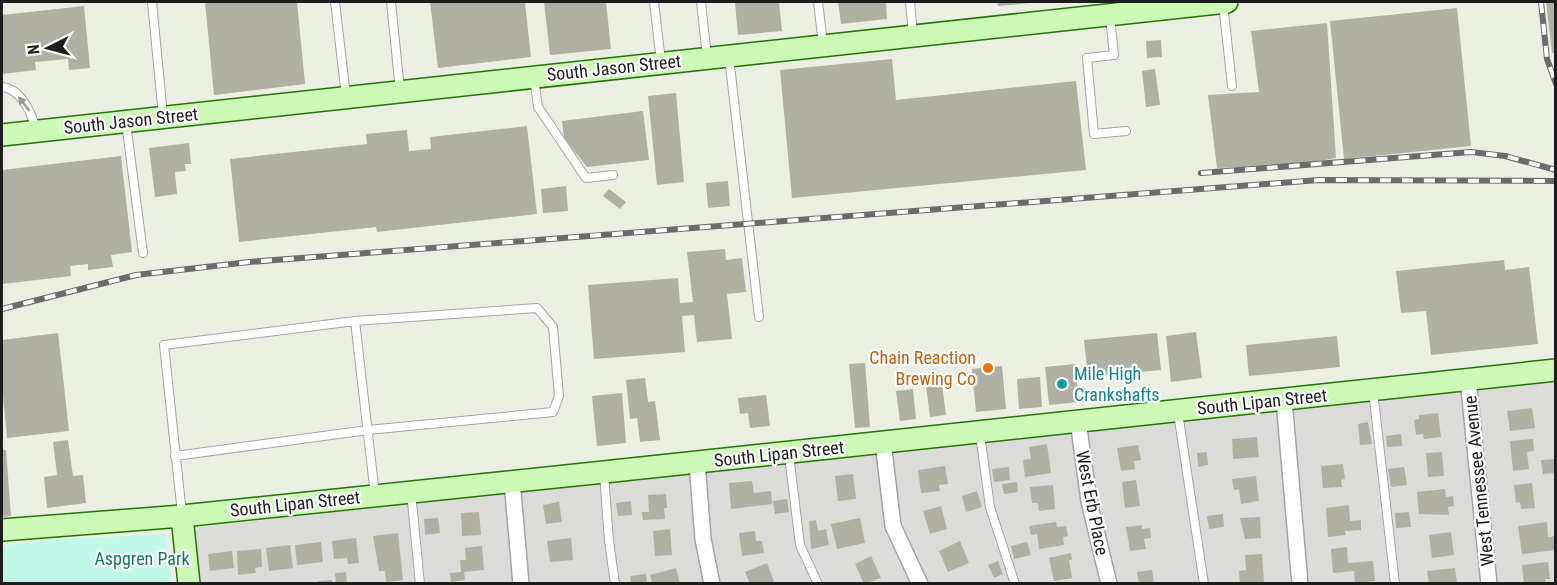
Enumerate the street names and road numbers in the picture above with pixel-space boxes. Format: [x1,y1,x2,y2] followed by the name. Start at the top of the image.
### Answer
[546,50,682,85] street label: South Jason Street
[63,103,199,138] street label: South Jason Street
[1196,384,1328,419] street label: South Lipan Street
[1459,395,1498,567] street label: West Tennessee Avenue
[713,436,845,471] street label: South Lipan Street
[1072,449,1113,557] street label: West Erb Place
[229,486,361,521] street label: South Lipan Street

